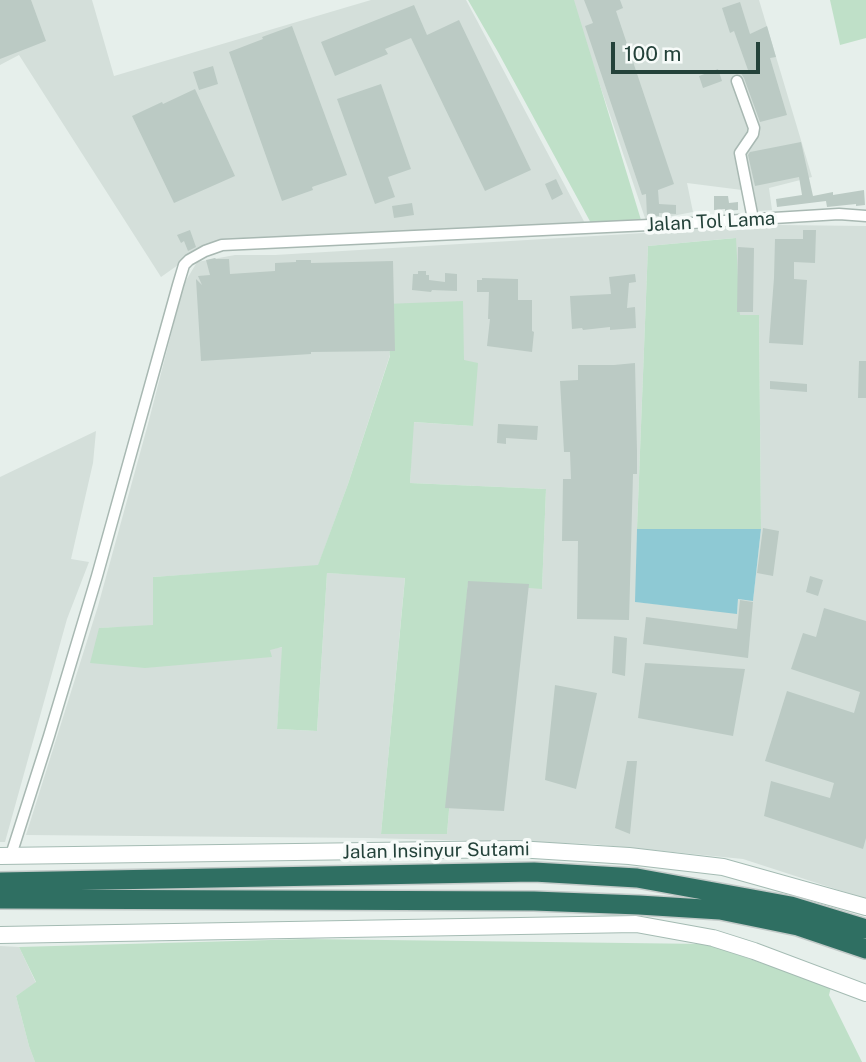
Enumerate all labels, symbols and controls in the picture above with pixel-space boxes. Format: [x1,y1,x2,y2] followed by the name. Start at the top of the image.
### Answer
[614,28,763,72] scale bar
[624,41,681,66] text: 100 m
[646,207,776,237] street label: Jalan Tol Lama
[342,838,530,864] street label: Jalan Insinyur Sutami

